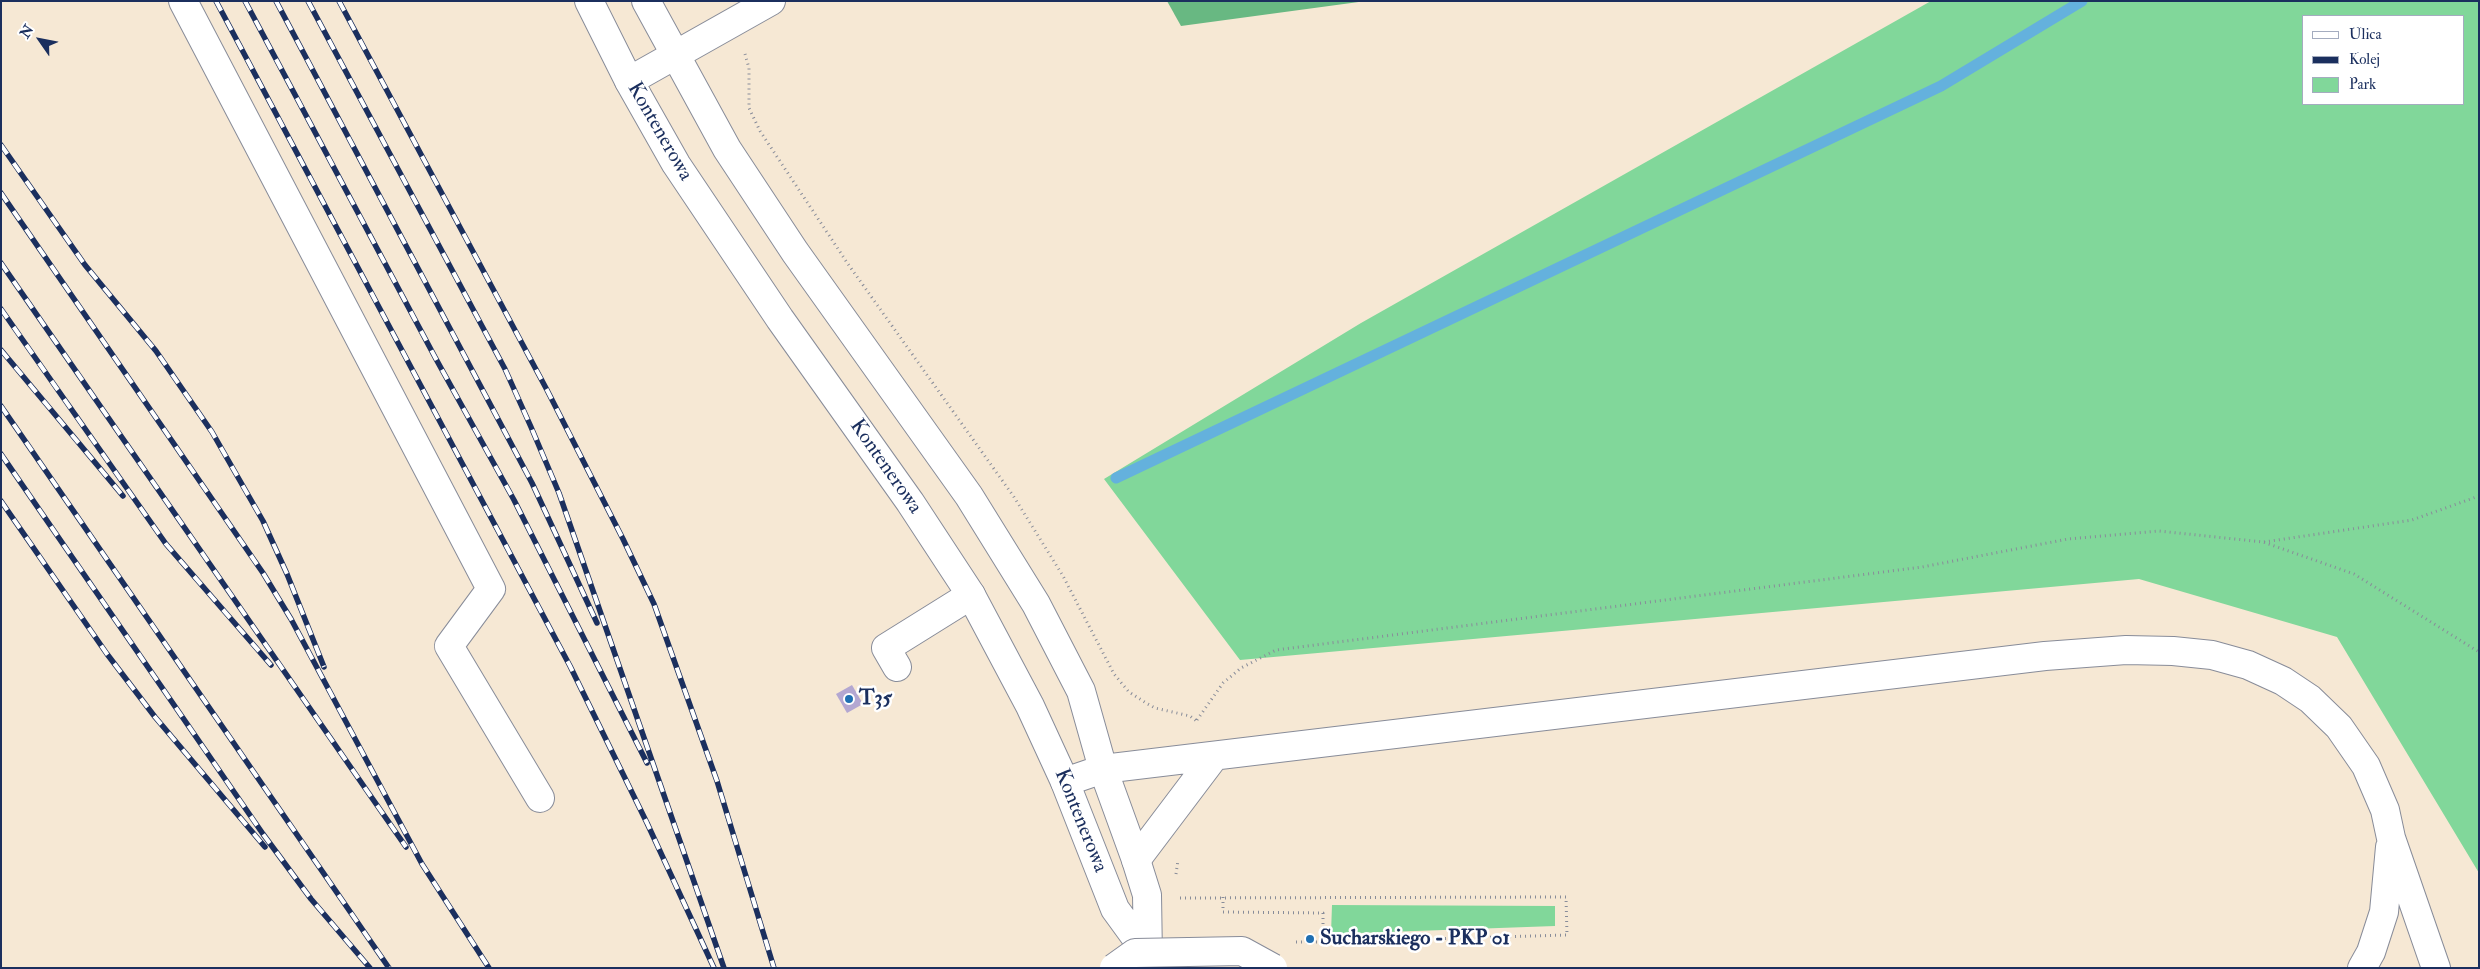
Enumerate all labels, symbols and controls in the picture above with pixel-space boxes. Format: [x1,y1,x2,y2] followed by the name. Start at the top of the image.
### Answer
[15,15,65,65] north arrow
[2302,15,2465,105] legend
[16,22,38,41] text: N
[2349,25,2382,44] text: Ulica
[2349,50,2380,69] text: Kolej
[2349,75,2376,94] text: Park
[621,78,697,186] street label: Kontenerowa
[843,415,927,519] street label: Kontenerowa
[859,686,892,712] place label: T35
[843,693,855,705] marker: T35
[1048,765,1112,877] street label: Kontenerowa
[1320,926,1510,952] place label: Sucharskiego - PKP 01
[1304,933,1316,945] marker: Sucharskiego - PKP 01

